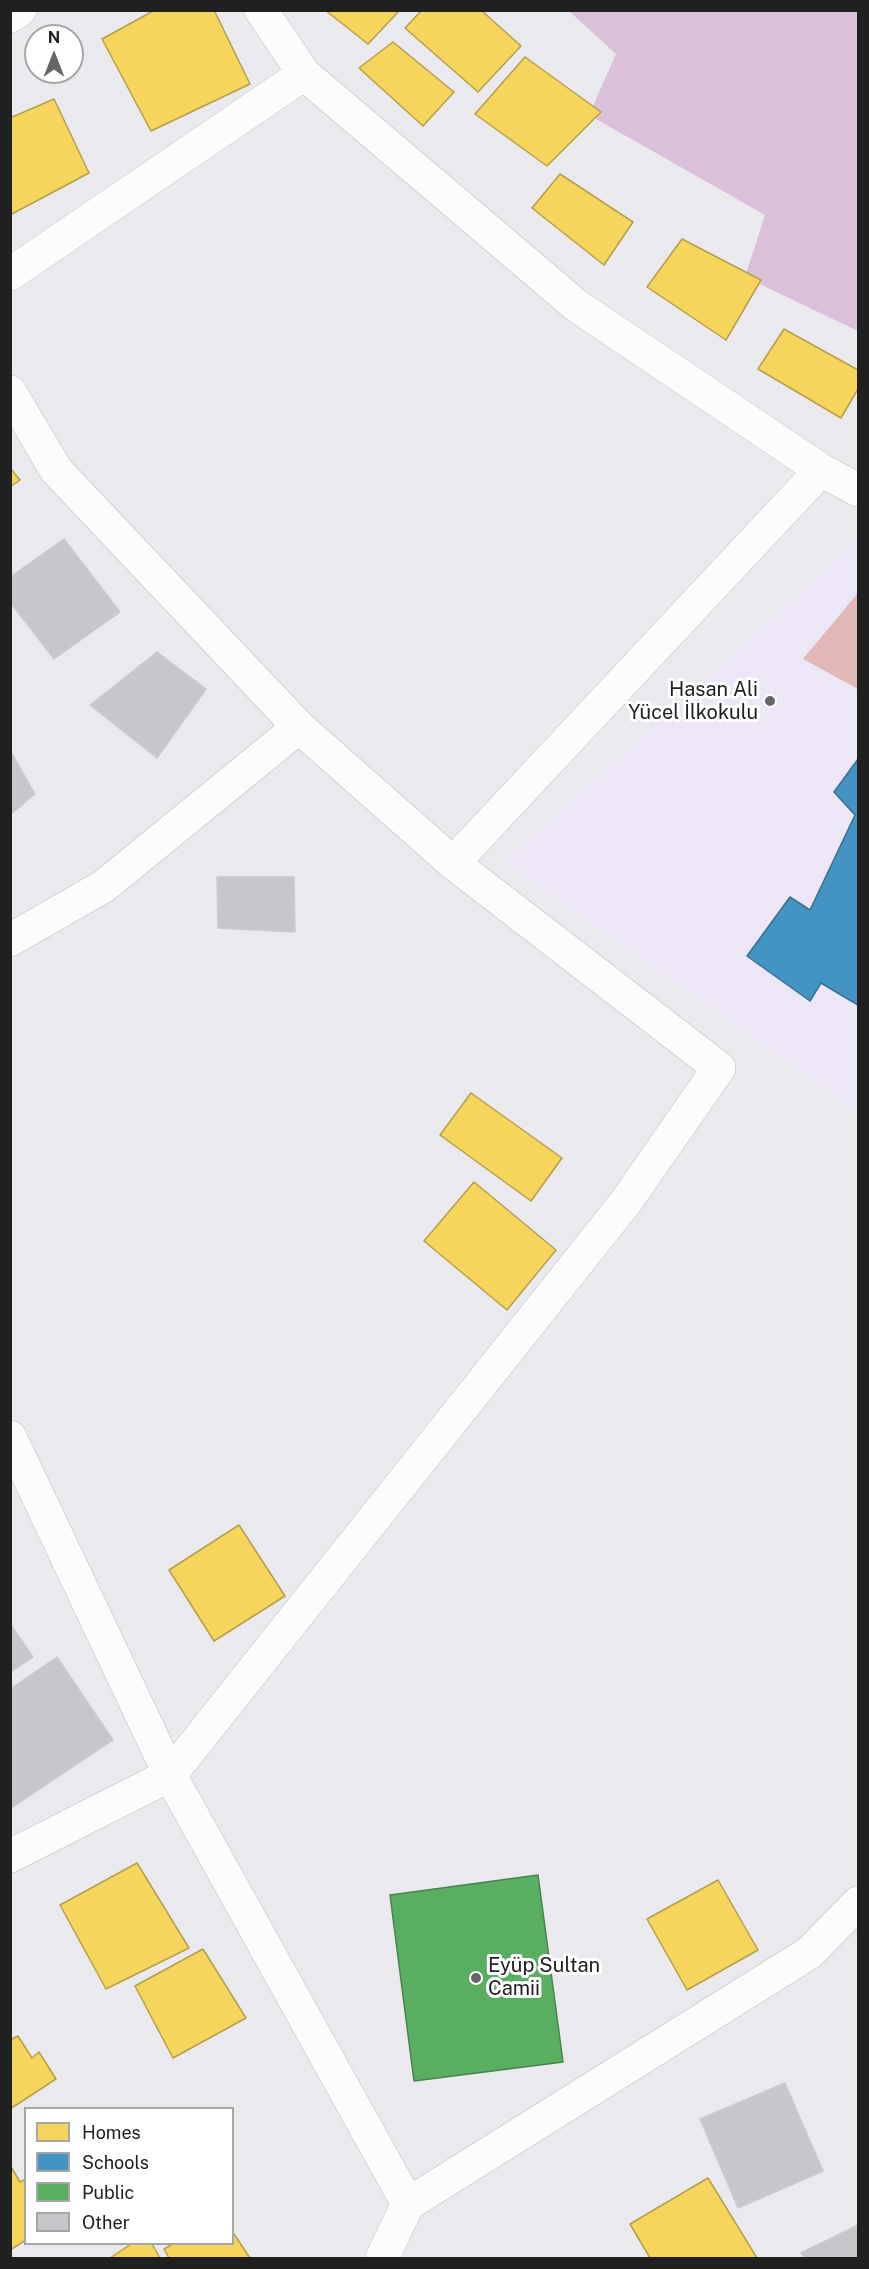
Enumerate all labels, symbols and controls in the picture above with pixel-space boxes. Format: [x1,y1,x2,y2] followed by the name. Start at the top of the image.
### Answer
[24,24,84,84] north arrow
[48,28,60,47] text: N
[628,678,758,725] place label: Hasan Ali Yücel İlkokulu
[763,694,777,708] marker: Hasan Ali Yücel İlkokulu
[488,1954,600,2001] place label: Eyüp Sultan Camii
[469,1971,483,1985] marker: Eyüp Sultan Camii
[24,2107,234,2245] legend
[82,2122,141,2143] text: Homes
[82,2152,149,2173] text: Schools
[82,2182,134,2203] text: Public
[82,2212,130,2233] text: Other

